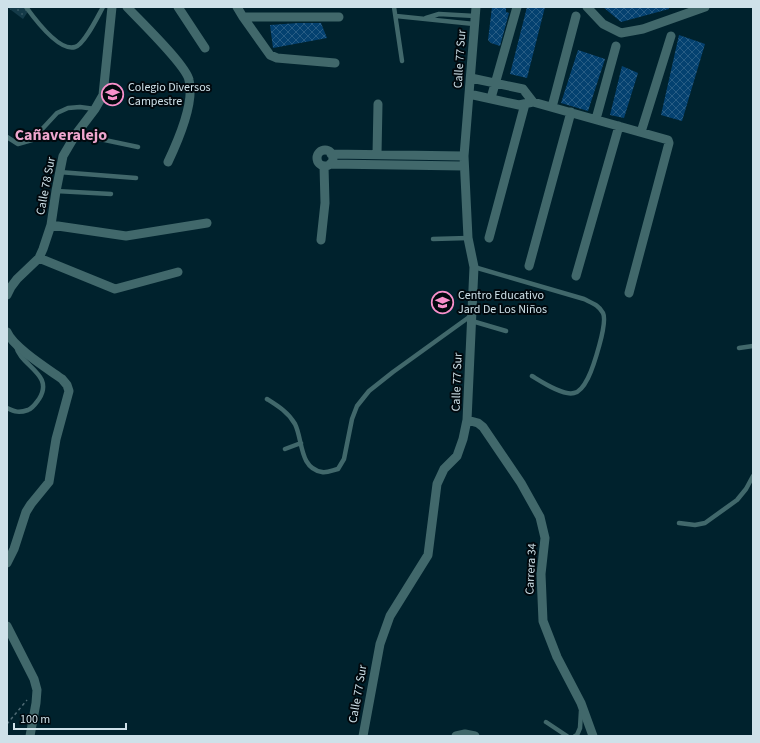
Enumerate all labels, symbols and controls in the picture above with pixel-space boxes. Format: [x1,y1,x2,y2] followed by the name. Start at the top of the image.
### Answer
[449,28,471,89] street label: Calle 77 Sur
[128,79,211,110] place label: Colegio Diversos Campestre
[99,81,125,107] school or university icon: Colegio Diversos Campestre
[15,124,107,146] district label: Cañaveralejo
[32,155,60,216] street label: Calle 78 Sur
[458,287,547,318] place label: Centro Educativo Jard De Los Niños
[430,289,456,315] school or university icon: Centro Educativo Jard De Los Niños
[447,351,467,412] street label: Calle 77 Sur
[521,543,541,595] street label: Carrera 34
[345,663,372,724] street label: Calle 77 Sur
[14,705,126,731] scale bar
[20,711,50,728] text: 100 m

